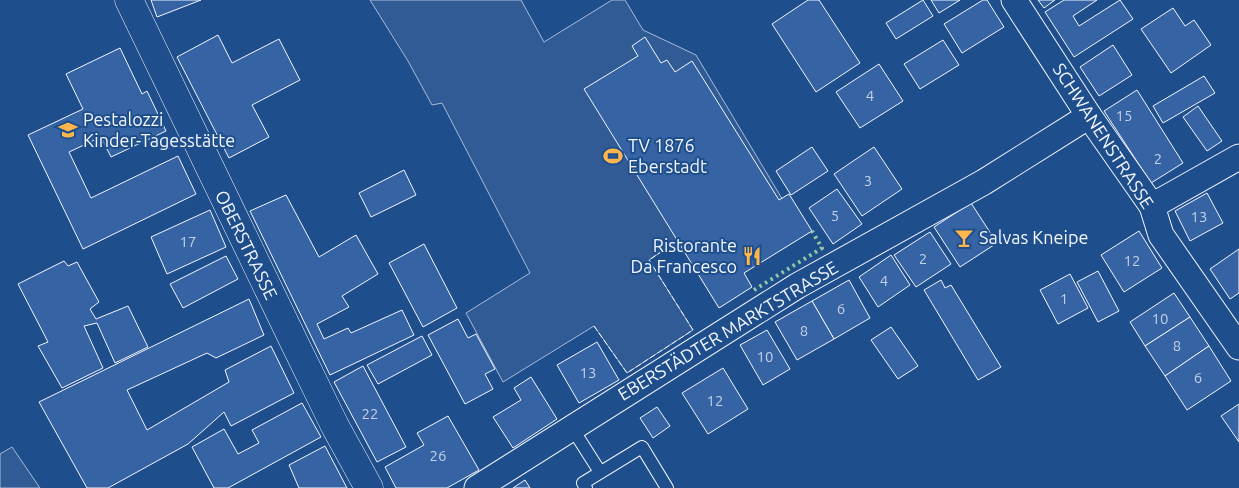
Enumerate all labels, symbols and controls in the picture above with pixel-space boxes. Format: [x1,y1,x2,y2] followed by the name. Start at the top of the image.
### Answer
[1049,59,1158,212] street label: SCHWANENSTRASSE
[866,87,874,104] house number: 4
[1116,107,1132,124] house number: 15
[83,109,235,150] place label: Pestalozzi Kinder-Tagesstätte
[57,119,79,141] school or university icon: Pestalozzi Kinder-Tagesstätte
[628,135,707,176] place label: TV 1876 Eberstadt
[602,145,624,167] sports icon: TV 1876 Eberstadt
[1154,150,1162,167] house number: 2
[864,172,872,189] house number: 3
[212,187,282,302] street label: OBERSTRASSE
[831,207,839,224] house number: 5
[1191,208,1207,225] house number: 13
[953,227,975,249] bar icon: Salvas Kneipe
[979,227,1088,247] place label: Salvas Kneipe
[180,233,196,250] house number: 17
[631,235,737,276] place label: Ristorante Da Francesco
[741,245,763,267] restaurant icon: Ristorante Da Francesco
[919,250,927,267] house number: 2
[1124,252,1140,269] house number: 12
[614,256,841,404] street label: EBERSTÄDTER MARKTSTRASSE
[880,272,888,289] house number: 4
[1060,290,1068,307] house number: 1
[837,300,845,317] house number: 6
[1152,310,1168,327] house number: 10
[800,322,808,339] house number: 8
[1173,337,1181,354] house number: 8
[757,348,773,365] house number: 10
[580,364,596,381] house number: 13
[1194,369,1202,386] house number: 6
[707,392,723,409] house number: 12
[362,405,378,422] house number: 22
[430,447,446,464] house number: 26

